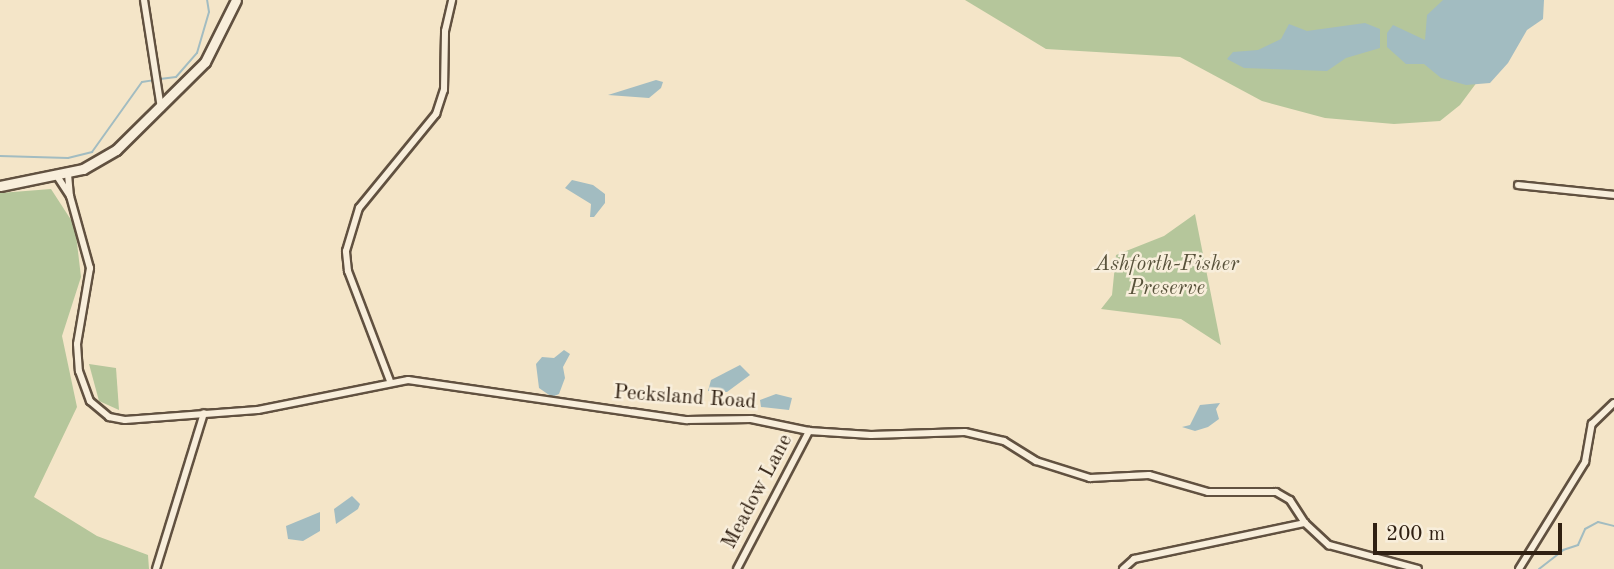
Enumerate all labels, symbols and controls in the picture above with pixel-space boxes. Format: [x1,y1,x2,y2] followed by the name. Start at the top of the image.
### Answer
[1095,252,1239,302] park label: Ashforth-Fisher Preserve
[613,380,757,416] street label: Pecksland Road
[717,430,799,554] street label: Meadow Lane
[1376,510,1565,554] scale bar
[1386,524,1445,545] text: 200 m

